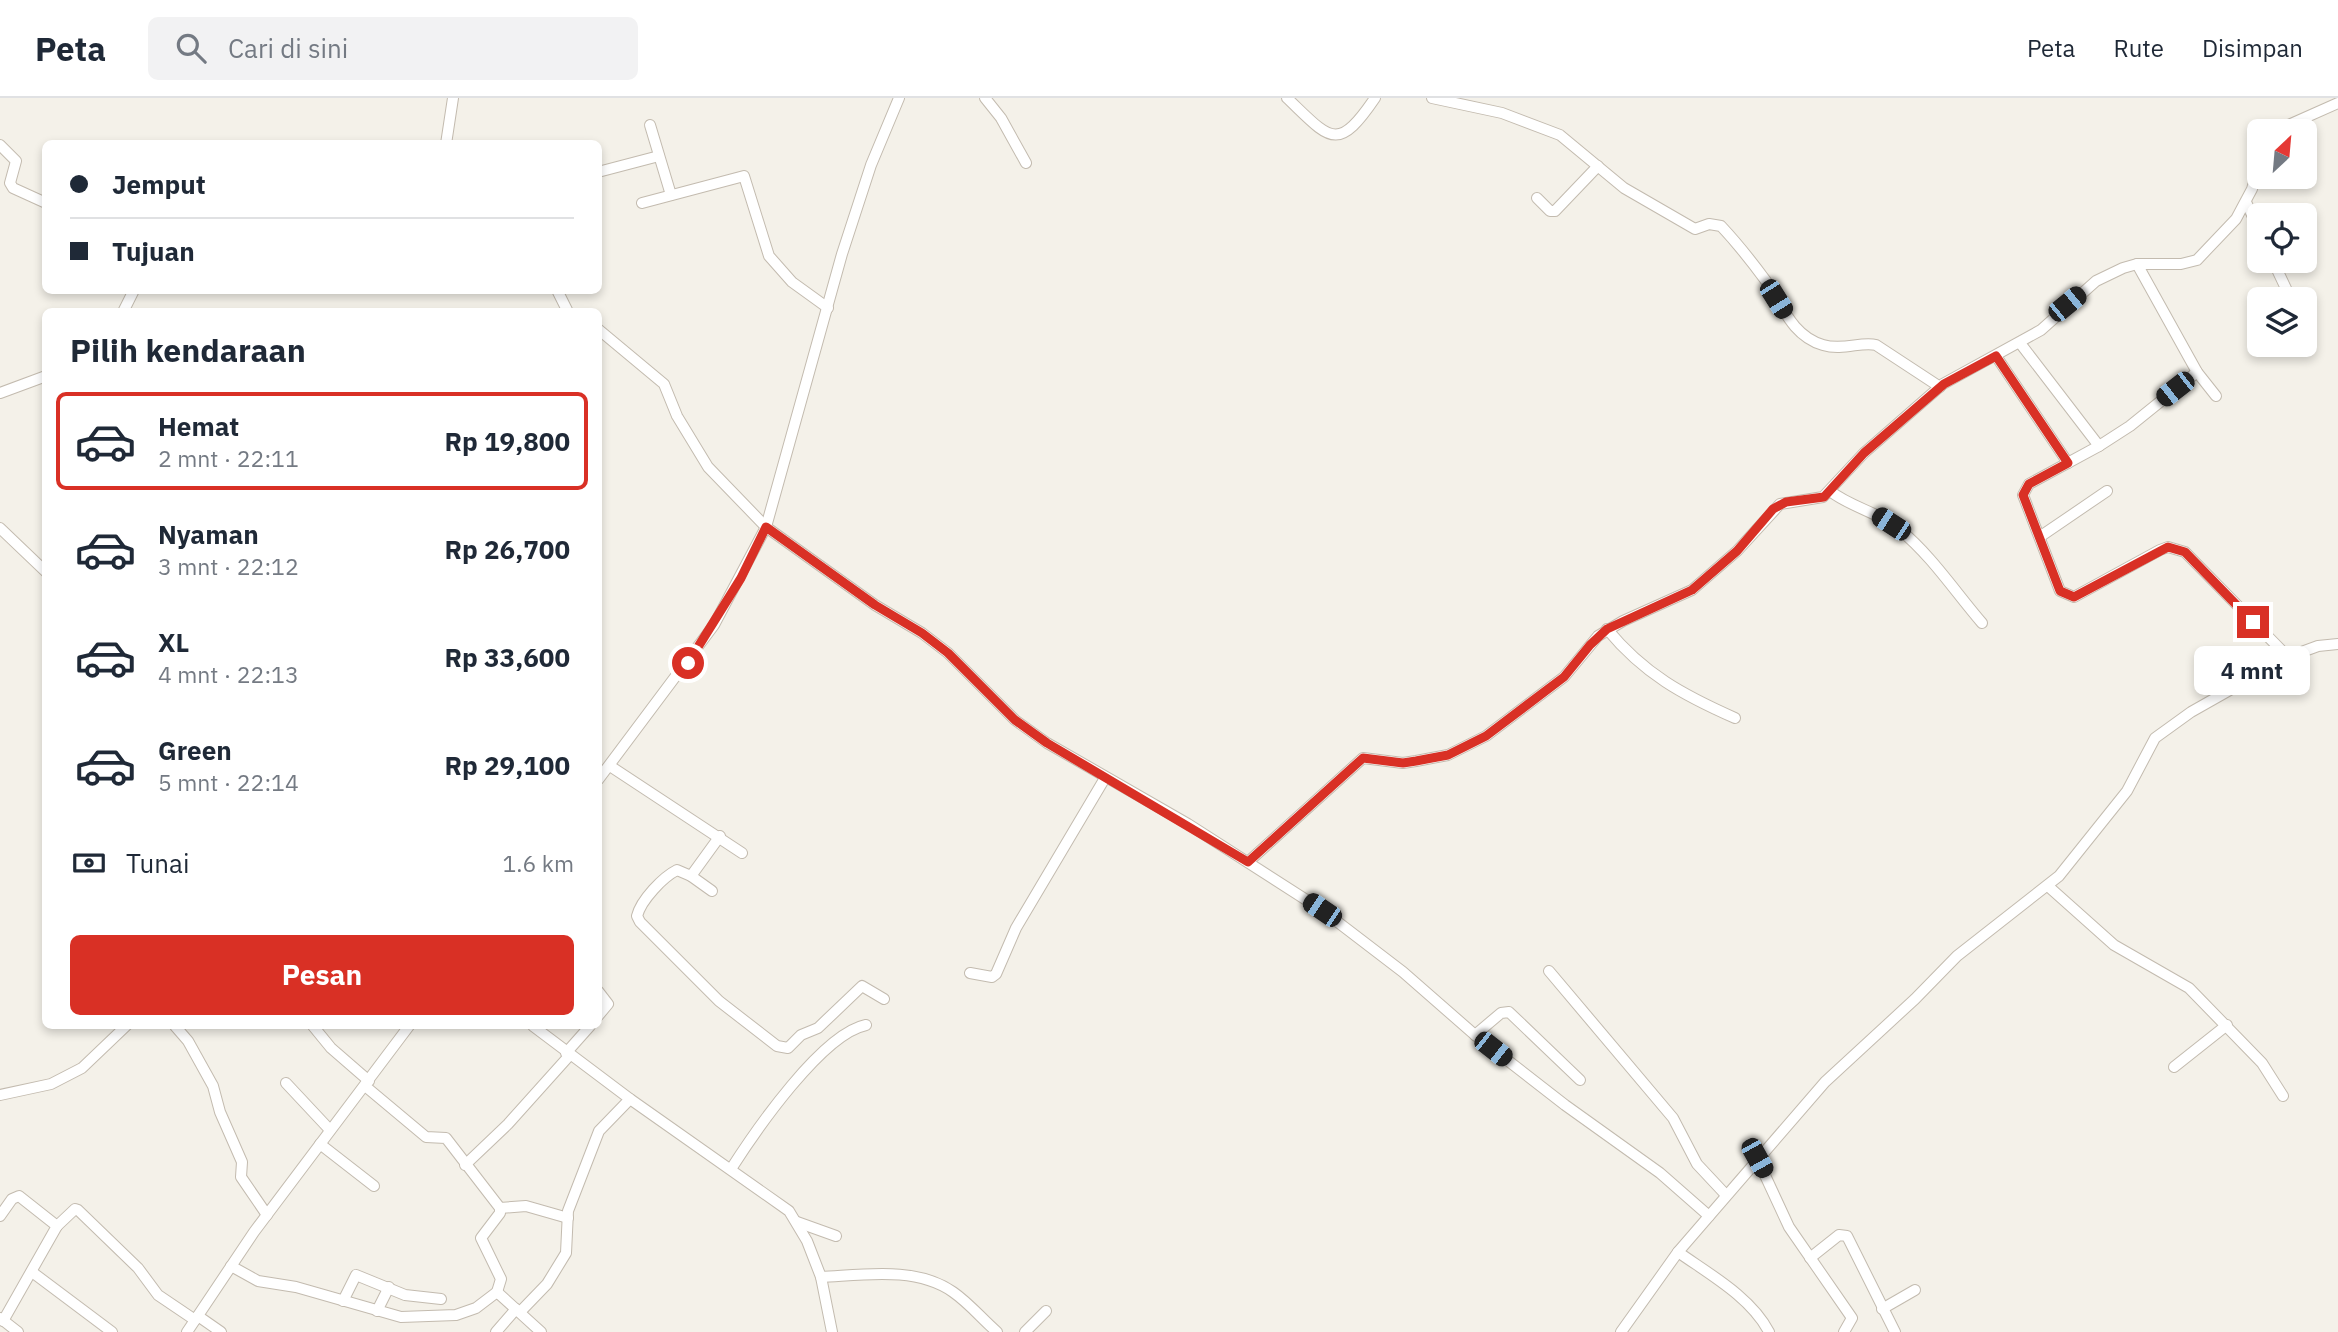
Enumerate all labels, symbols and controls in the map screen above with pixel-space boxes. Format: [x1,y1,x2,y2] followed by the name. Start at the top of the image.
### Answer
[148,17,638,80] search box
[35,27,106,70] text: Peta
[172,29,210,67] icon: search
[228,31,348,65] text: Cari di sini
[2027,32,2075,64] text: Peta
[2113,32,2164,64] text: Rute
[2202,32,2303,64] text: Disimpan
[2247,119,2317,189] north arrow
[2247,119,2317,357] map controls
[112,167,206,201] text: Jemput
[2247,203,2317,273] button: locate
[112,234,195,268] text: Tujuan
[1756,276,1797,322] car
[2045,283,2090,325] car
[2247,287,2317,357] button: layers
[70,329,306,371] text: Pilih kendaraan
[2152,368,2199,410] car
[158,409,239,443] text: Hemat
[74,410,137,473] icon: car
[444,424,570,458] text: Rp 19,800
[158,443,299,473] text: 2 mnt · 22:11
[1868,504,1915,544] car
[158,517,259,551] text: Nyaman
[74,518,137,581] icon: car
[444,532,570,566] text: Rp 26,700
[158,551,299,581] text: 3 mnt · 22:12
[2237,606,2269,638] route end
[158,625,189,659] text: XL
[74,626,137,689] icon: car
[444,640,570,674] text: Rp 33,600
[2195,646,2311,696] callout: 4 mnt
[672,647,704,679] route start
[2221,655,2283,685] text: 4 mnt
[158,659,299,689] text: 4 mnt · 22:13
[158,733,232,767] text: Green
[74,734,137,797] icon: car
[444,748,570,782] text: Rp 29,100
[158,767,299,797] text: 5 mnt · 22:14
[70,844,108,882] icon: cash
[126,846,190,880] text: Tunai
[503,848,574,878] text: 1.6 km
[1299,890,1346,930] car
[70,935,574,1015] button: Pesan
[1470,1028,1517,1070] car
[1738,1135,1777,1181] car

